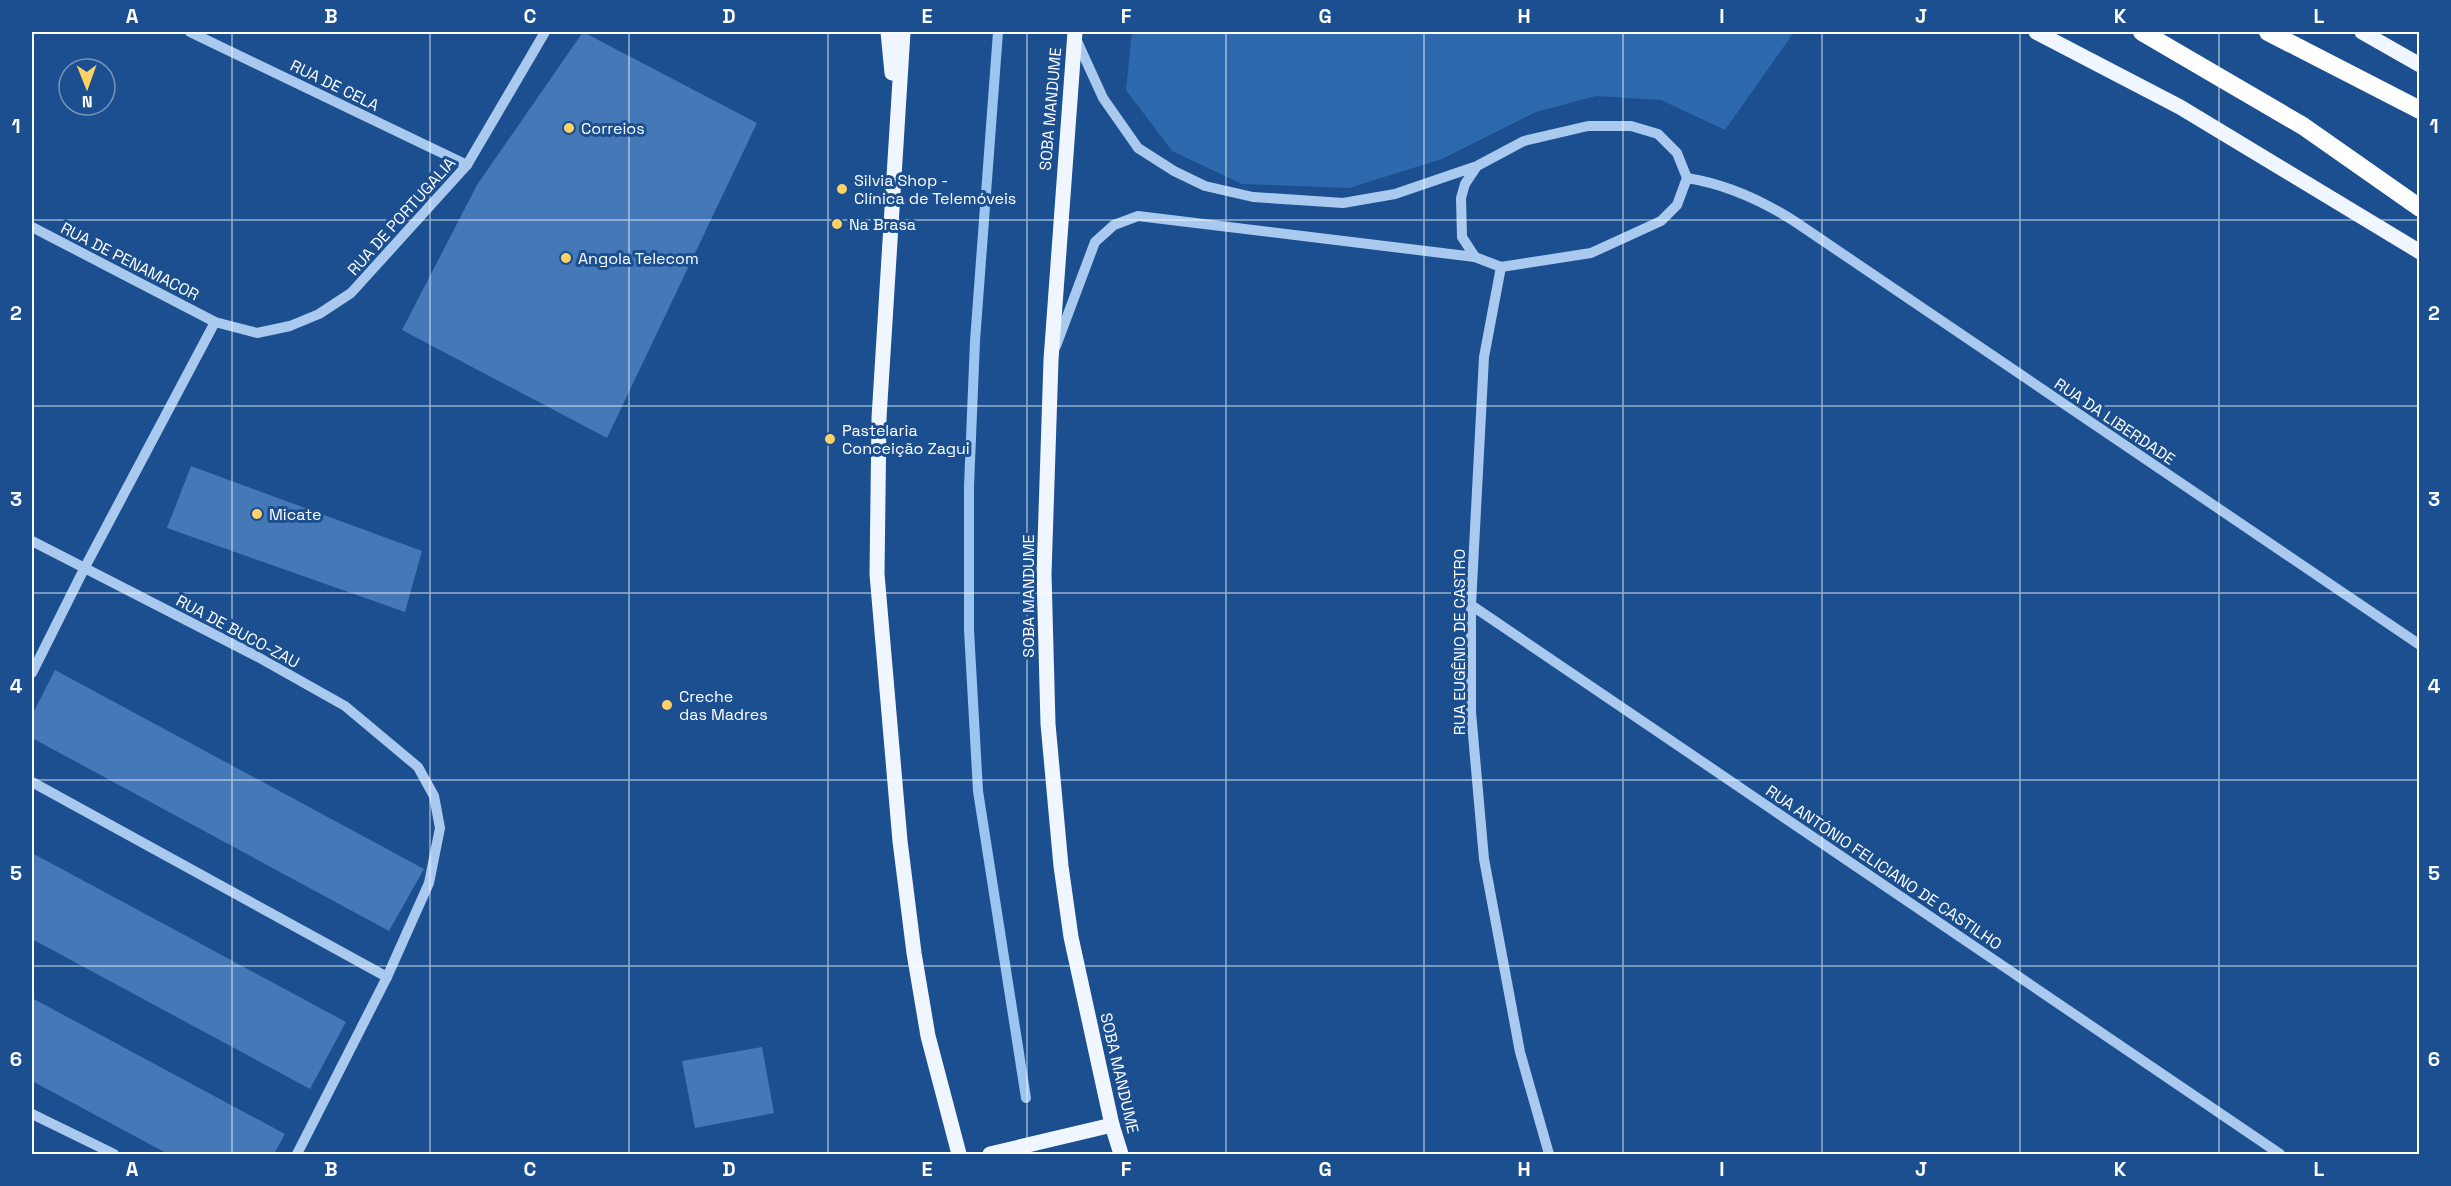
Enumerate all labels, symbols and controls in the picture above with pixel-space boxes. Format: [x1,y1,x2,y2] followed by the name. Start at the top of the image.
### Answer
[126,3,139,29] text: A
[324,3,338,29] text: B
[524,3,537,29] text: C
[722,3,736,29] text: D
[921,3,933,29] text: E
[1121,3,1132,29] text: F
[1318,3,1332,29] text: G
[1517,3,1531,29] text: H
[1719,3,1725,29] text: I
[1915,3,1927,29] text: J
[2114,3,2127,29] text: K
[2314,3,2325,29] text: L
[1035,47,1066,171] street label: SOBA MANDUME
[287,55,383,116] street label: RUA DE CELA
[57,57,117,117] north arrow
[82,91,93,112] text: N
[11,113,21,139] text: 1
[2429,113,2439,139] text: 1
[581,118,645,139] place label: Correios
[562,121,576,135] marker: Correios
[343,153,460,280] street label: RUA DE PORTUGALIA
[854,170,1016,209] place label: Silvia Shop - Clínica de Telemóveis
[835,182,849,196] marker: Silvia Shop - Clínica de Telemóveis
[849,214,916,235] place label: Na Brasa
[57,217,202,305] street label: RUA DE PENAMACOR
[830,217,844,231] marker: Na Brasa
[578,248,699,269] place label: Angola Telecom
[559,251,573,265] marker: Angola Telecom
[10,300,22,326] text: 2
[2428,300,2440,326] text: 2
[2050,373,2179,470] street label: RUA DA LIBERDADE
[842,420,970,459] place label: Pastelaria Conceição Zagui
[823,432,837,446] marker: Pastelaria Conceição Zagui
[10,486,22,512] text: 3
[2428,486,2440,512] text: 3
[269,504,322,525] place label: Micate
[250,507,264,521] marker: Micate
[1018,534,1039,658] street label: SOBA MANDUME
[1449,549,1470,735] street label: RUA EUGÊNIO DE CASTRO
[172,590,303,673] street label: RUA DE BUCO-ZAU
[10,673,23,699] text: 4
[2428,673,2441,699] text: 4
[679,686,768,725] place label: Creche das Madres
[660,698,674,712] marker: Creche das Madres
[1762,780,2006,955] street label: RUA ANTÓNIO FELICIANO DE CASTILHO
[10,860,22,886] text: 5
[2428,860,2440,886] text: 5
[1095,1011,1144,1136] street label: SOBA MANDUME
[10,1046,22,1072] text: 6
[2428,1046,2440,1072] text: 6
[126,1156,139,1182] text: A
[324,1156,338,1182] text: B
[524,1156,537,1182] text: C
[722,1156,736,1182] text: D
[921,1156,933,1182] text: E
[1121,1156,1132,1182] text: F
[1318,1156,1332,1182] text: G
[1517,1156,1531,1182] text: H
[1719,1156,1725,1182] text: I
[1915,1156,1927,1182] text: J
[2114,1156,2127,1182] text: K
[2314,1156,2325,1182] text: L

